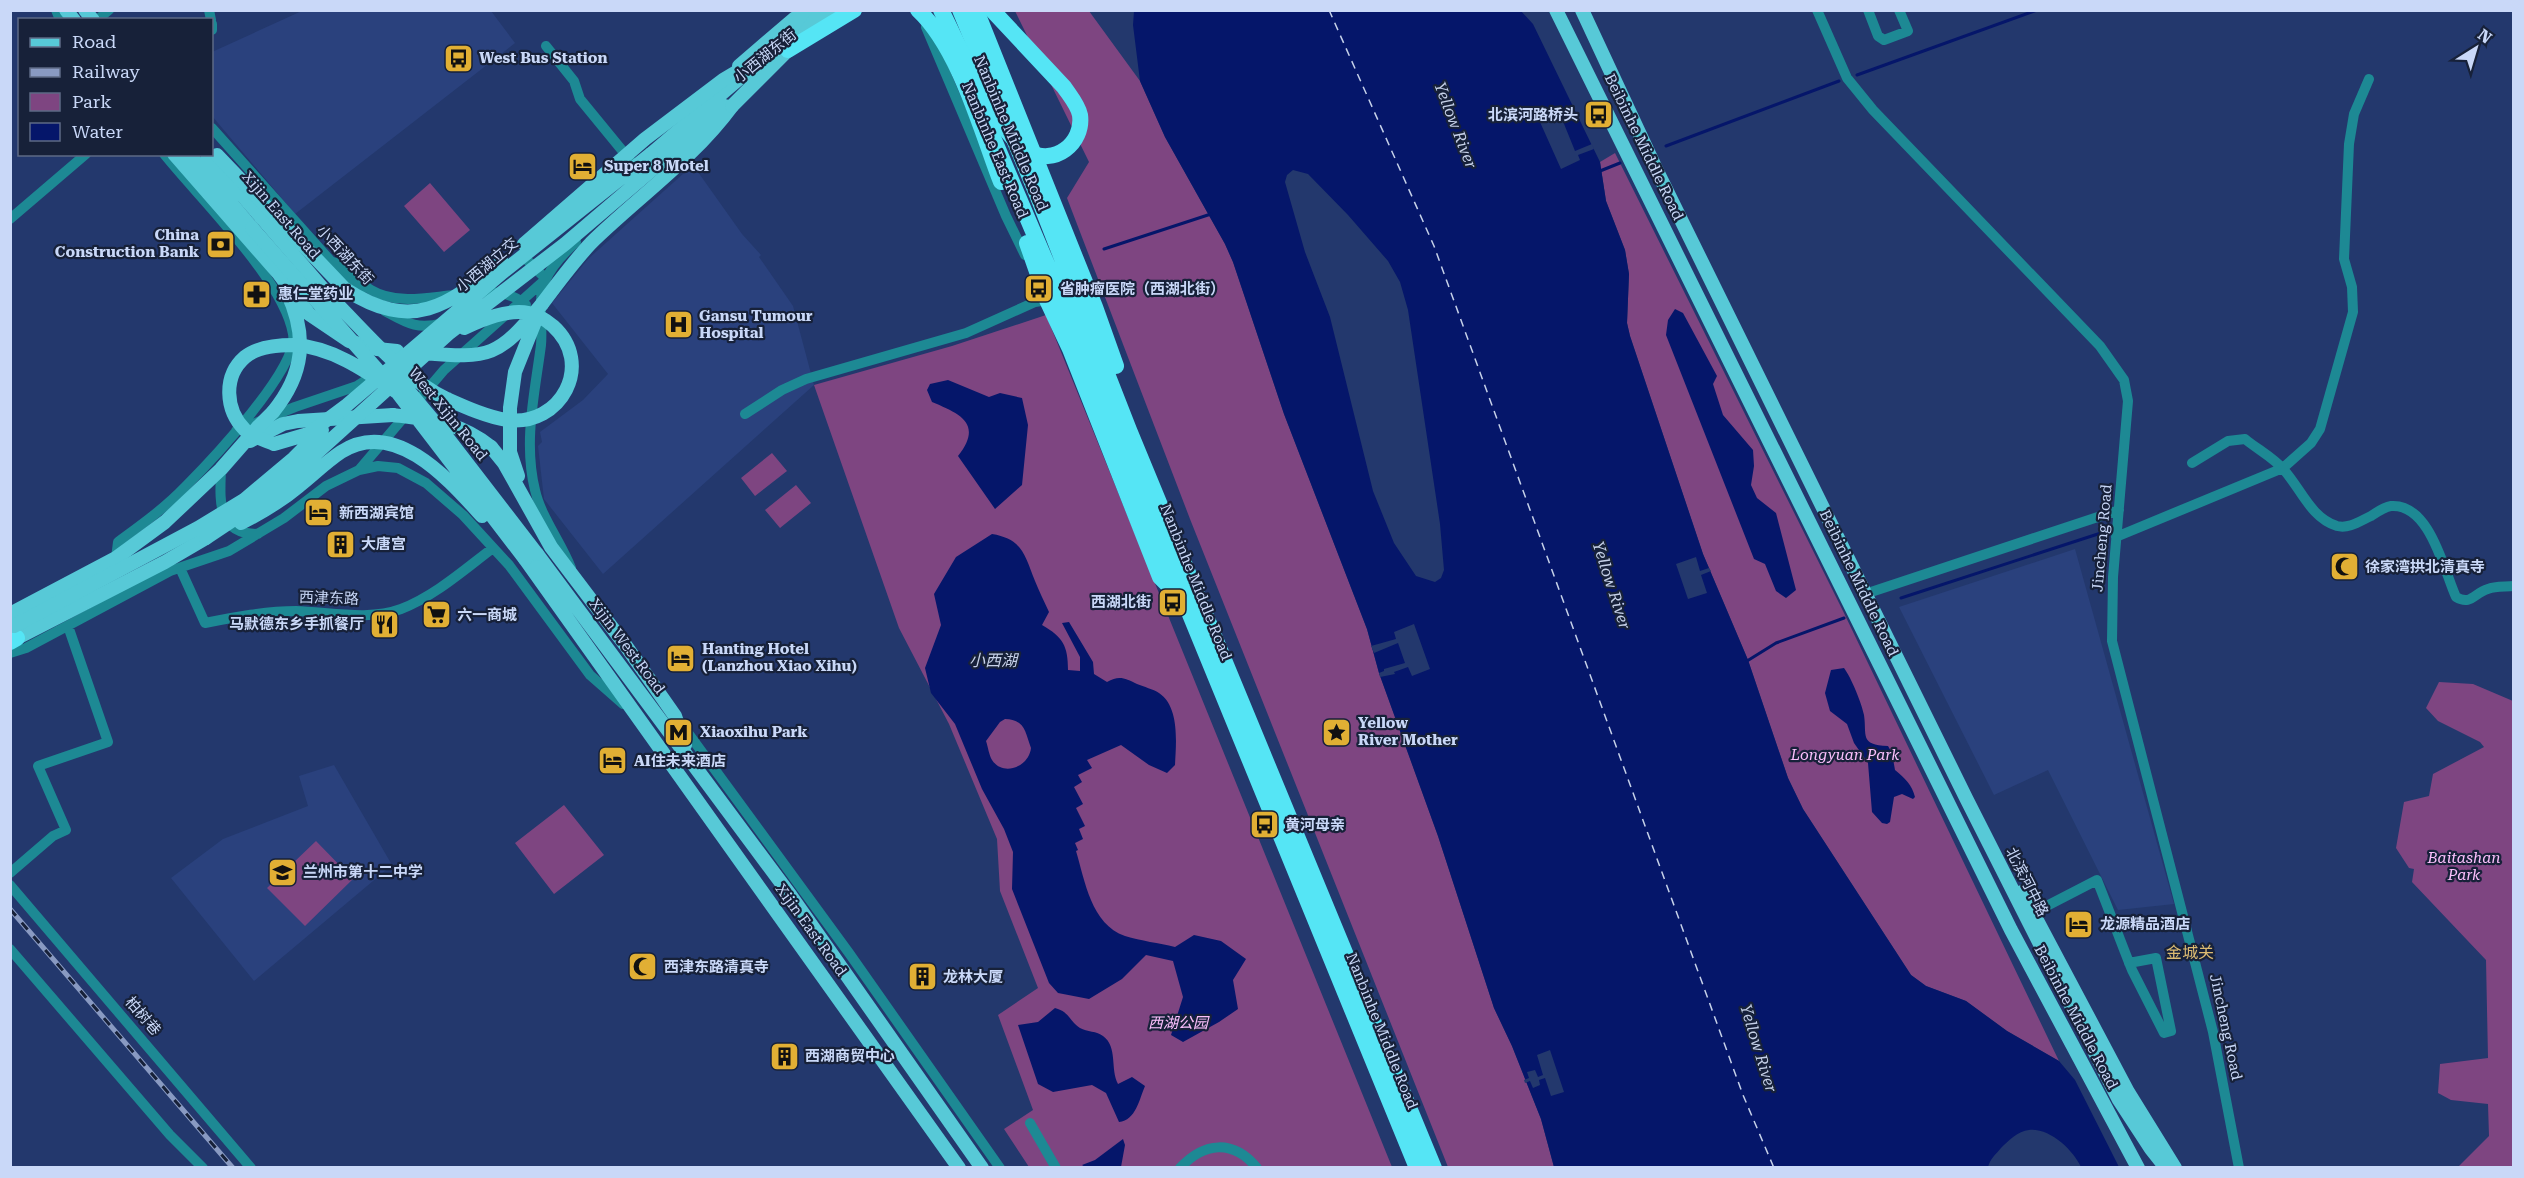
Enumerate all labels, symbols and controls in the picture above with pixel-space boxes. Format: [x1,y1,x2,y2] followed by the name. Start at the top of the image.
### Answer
[18,18,213,156] legend
[2446,18,2506,78] north arrow
[730,25,800,87] street label: 小西湖东街
[2474,25,2495,48] text: N
[72,31,117,52] text: Road
[442,42,474,74] bus stop icon: West Bus Station
[479,49,608,67] place label: West Bus Station
[970,53,1052,214] street label: Nanbinhe Middle Road
[72,61,140,82] text: Railway
[1601,71,1687,223] street label: Beibinhe Middle Road
[958,79,1032,221] street label: Nanbinhe East Road
[1430,79,1481,172] water label: Yellow River
[72,91,112,112] text: Park
[1583,99,1615,131] bus stop icon: 北滨河路桥头
[1488,106,1578,124] place label: 北滨河路桥头
[72,121,123,142] text: Water
[567,150,599,182] hotel icon: Super 8 Motel
[604,157,709,175] place label: Super 8 Motel
[238,168,324,263] street label: Xijin East Road
[313,221,377,289] street label: 小西湖东街
[55,226,200,261] place label: China Construction Bank
[204,228,236,260] bank icon: China Construction Bank
[452,234,522,296] street label: 小西湖立交
[1023,273,1055,305] bus stop icon: 省肿瘤医院（西湖北街）
[241,278,273,310] pharmacy icon: 惠仁堂药业
[1060,280,1225,298] place label: 省肿瘤医院（西湖北街）
[278,285,353,303] place label: 惠仁堂药业
[699,307,813,342] place label: Gansu Tumour Hospital
[662,309,694,341] hospital icon: Gansu Tumour Hospital
[405,364,491,465] street label: West Xijin Road
[2088,483,2116,593] street label: Jincheng Road
[302,497,334,529] hotel icon: 新西湖宾馆
[1156,501,1236,663] street label: Nanbinhe Middle Road
[339,504,414,522] place label: 新西湖宾馆
[1816,507,1902,659] street label: Beibinhe Middle Road
[324,528,356,560] building icon: 大唐宫
[361,535,406,553] place label: 大唐宫
[1588,539,1635,632] water label: Yellow River
[2328,551,2360,583] mosque icon: 徐家湾拱北清真寺
[2365,558,2485,576] place label: 徐家湾拱北清真寺
[1156,586,1188,618] bus stop icon: 西湖北街
[299,588,359,608] street label: 西津东路
[1091,593,1151,611] place label: 西湖北街
[585,595,669,698] street label: Xijin West Road
[420,599,452,631] supermarket icon: 六一商城
[457,606,517,624] place label: 六一商城
[369,608,401,640] restaurant icon: 马默德东乡手抓餐厅
[229,615,364,633] place label: 马默德东乡手抓餐厅
[702,640,857,675] place label: Hanting Hotel (Lanzhou Xiao Xihu)
[665,642,697,674] hotel icon: Hanting Hotel (Lanzhou Xiao Xihu)
[969,651,1020,670] water label: 小西湖
[1358,714,1458,749] place label: Yellow River Mother
[663,716,695,748] metro station icon: Xiaoxihu Park
[1321,716,1353,748] place icon: Yellow River Mother
[700,723,808,741] place label: Xiaoxihu Park
[597,745,629,777] hotel icon: AI住未来酒店
[1790,746,1900,764] park label: Longyuan Park
[634,752,726,770] place label: AI住未来酒店
[1248,809,1280,841] bus stop icon: 黄河母亲
[1285,816,1345,834] place label: 黄河母亲
[2002,844,2052,920] street label: 北滨河中路
[2427,849,2500,884] park label: Baitashan Park
[266,856,298,888] school or university icon: 兰州市第十二中学
[303,863,423,881] place label: 兰州市第十二中学
[771,880,851,980] street label: Xijin East Road
[2063,908,2095,940] hotel icon: 龙源精品酒店
[2100,915,2190,933] place label: 龙源精品酒店
[2030,942,2122,1092] street label: Beibinhe Middle Road
[2166,943,2214,962] district label: 金城关
[1342,950,1422,1112] street label: Nanbinhe Middle Road
[627,951,659,983] mosque icon: 西津东路清真寺
[664,958,769,976] place label: 西津东路清真寺
[906,961,938,993] building icon: 龙林大厦
[943,968,1003,986] place label: 龙林大厦
[2206,972,2246,1082] street label: Jincheng Road
[121,993,165,1039] street label: 柏树巷
[1736,1002,1781,1095] water label: Yellow River
[1148,1014,1210,1032] park label: 西湖公园
[768,1040,800,1072] building icon: 西湖商贸中心
[805,1047,895,1065] place label: 西湖商贸中心

